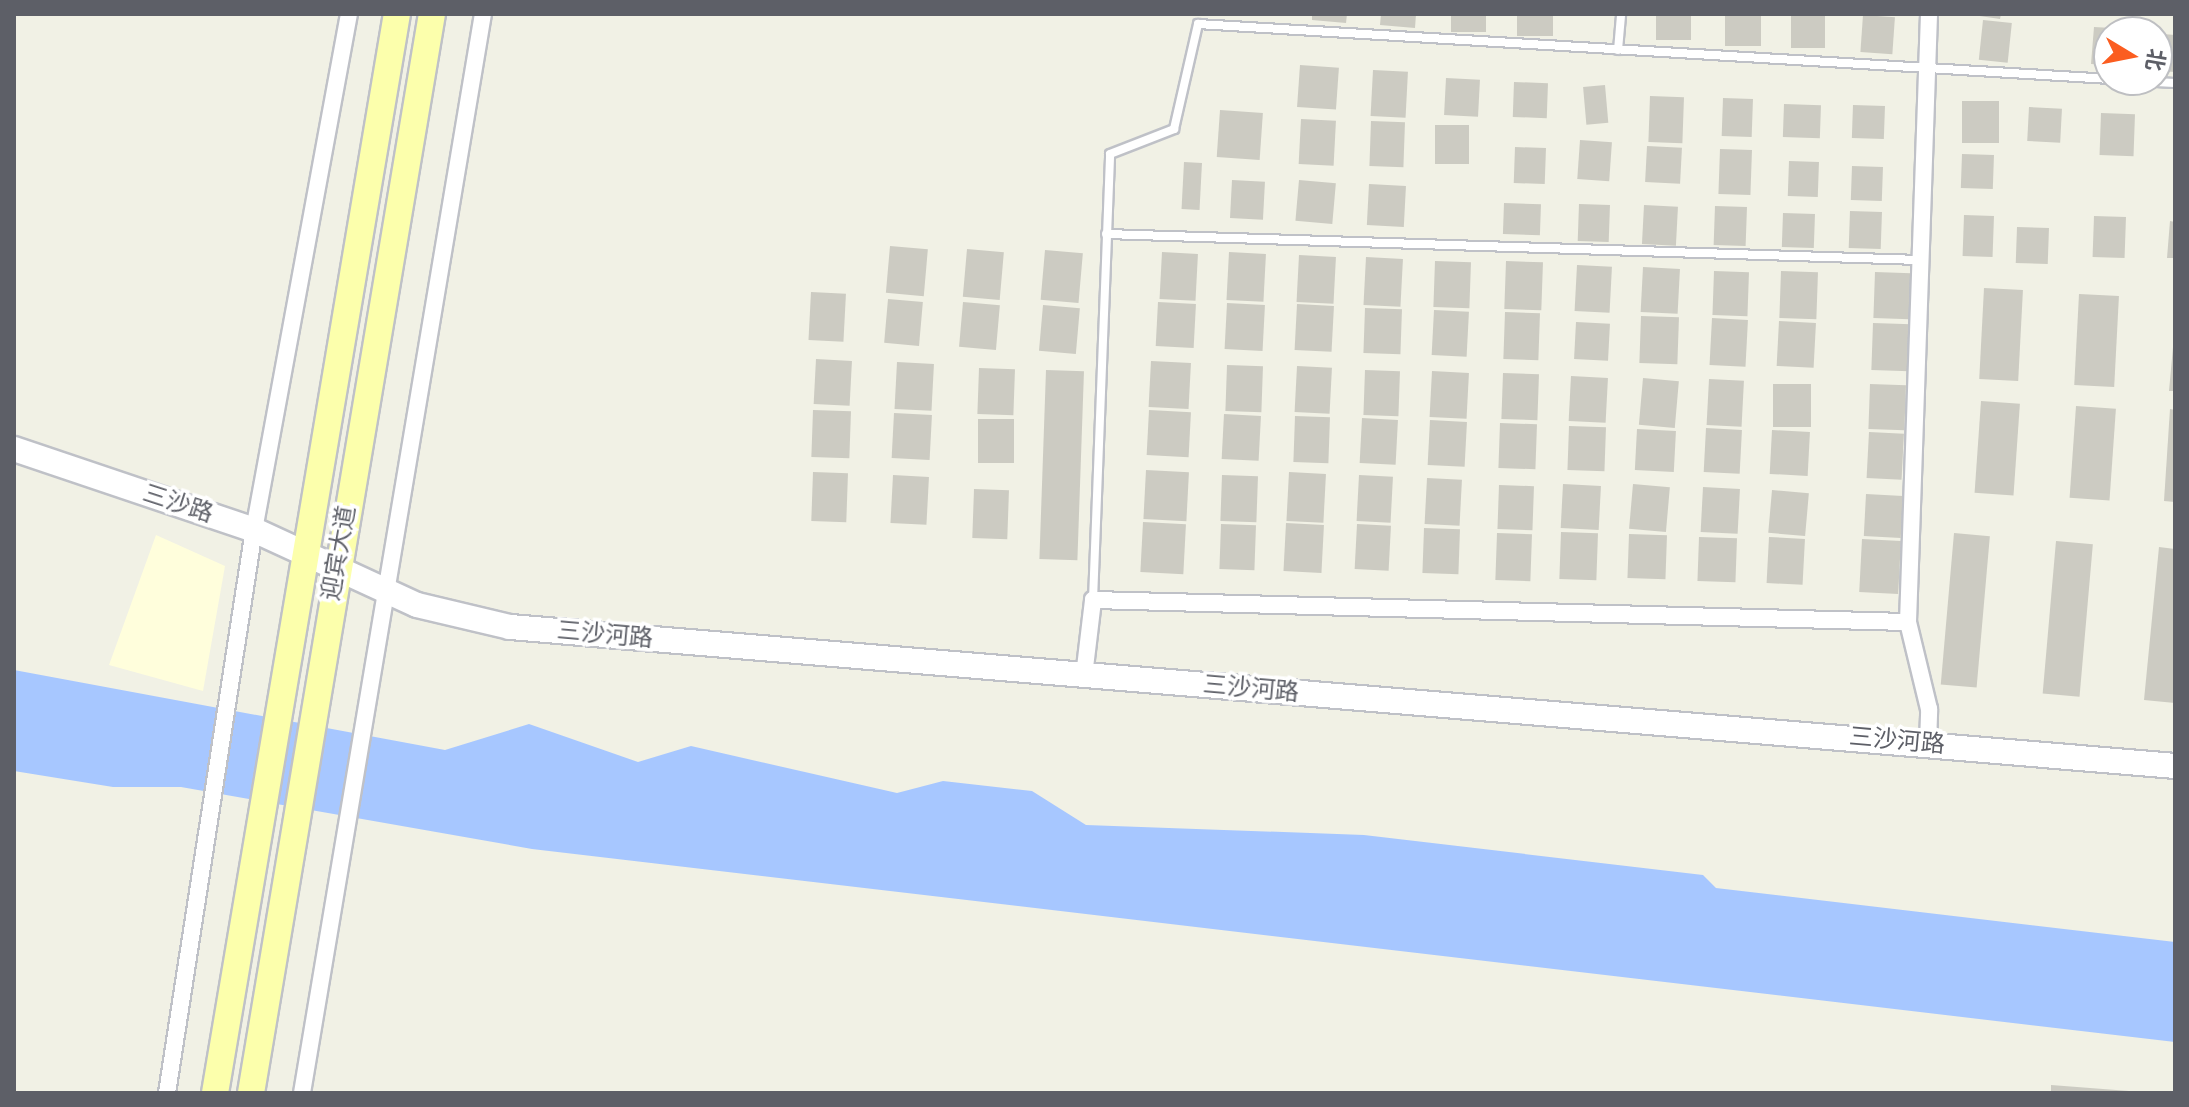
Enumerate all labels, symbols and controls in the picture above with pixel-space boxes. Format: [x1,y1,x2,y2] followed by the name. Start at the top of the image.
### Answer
[2093,16,2173,96] north arrow
[2138,46,2171,73] text: 北
[139,479,217,529] street label: 三沙路
[316,503,362,603] street label: 迎宾大道
[556,616,654,654] street label: 三沙河路
[1202,670,1300,708] street label: 三沙河路
[1848,722,1946,760] street label: 三沙河路

